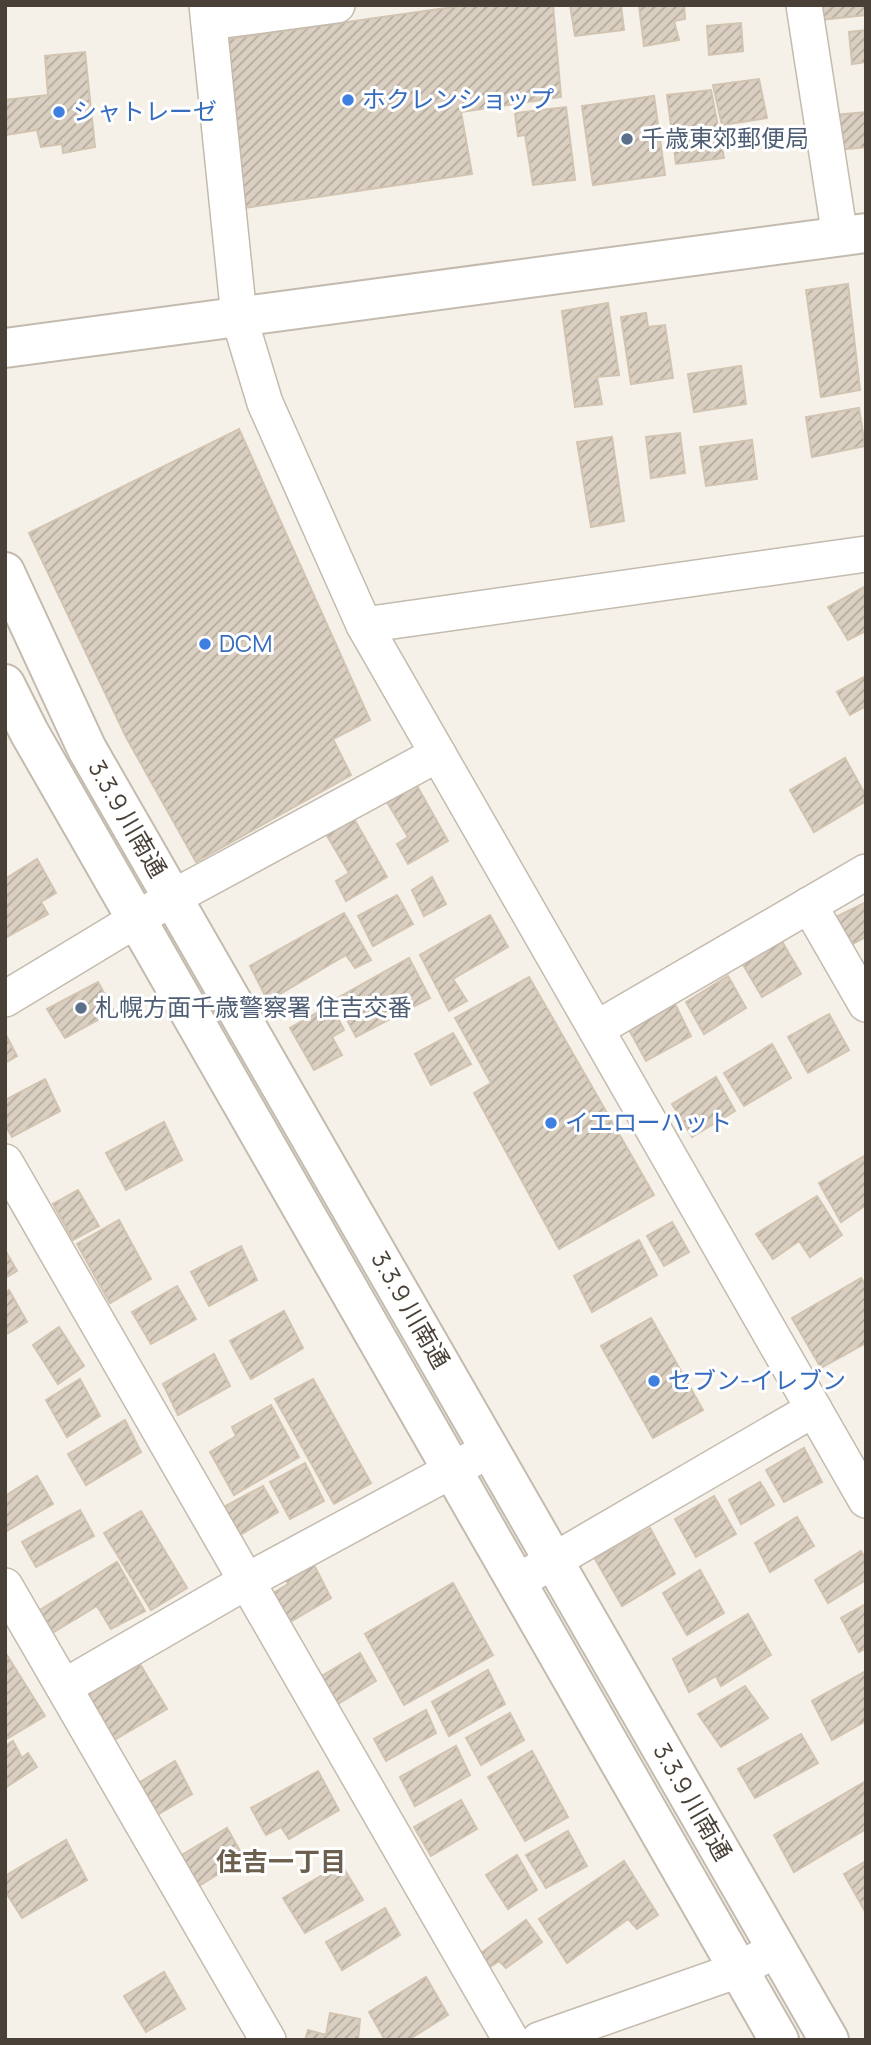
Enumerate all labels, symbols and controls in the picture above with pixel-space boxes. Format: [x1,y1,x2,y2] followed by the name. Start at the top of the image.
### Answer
[362,82,554,115] place label: ホクレンショップ
[340,92,356,108] marker: ホクレンショップ
[73,94,217,127] place label: シャトレーゼ
[51,104,67,120] marker: シャトレーゼ
[641,121,809,154] place label: 千歳東郊郵便局
[619,131,635,147] marker: 千歳東郊郵便局
[219,626,272,659] place label: DCM
[197,636,213,652] marker: DCM
[81,754,175,883] street label: 3.3.9 川南通
[95,990,412,1023] place label: 札幌方面千歳警察署 住吉交番
[73,1000,89,1016] marker: 札幌方面千歳警察署 住吉交番
[565,1105,732,1138] place label: イエローハット
[543,1115,559,1131] marker: イエローハット
[364,1245,458,1374] street label: 3.3.9 川南通
[668,1363,846,1396] place label: セブン-イレブン
[646,1373,662,1389] marker: セブン-イレブン
[646,1737,740,1866] street label: 3.3.9 川南通
[216,1843,346,1879] district label: 住吉一丁目

